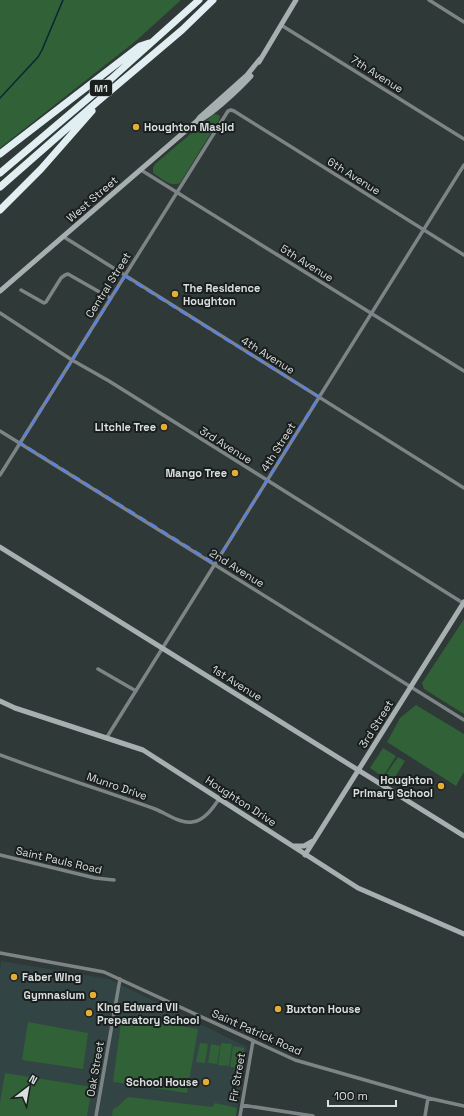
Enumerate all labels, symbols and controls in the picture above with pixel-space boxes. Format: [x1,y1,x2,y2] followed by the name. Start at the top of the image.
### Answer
[348,52,406,96] street label: 7th Avenue
[90,80,112,96] road number: M1
[144,120,234,134] place label: Houghton Masjid
[131,122,141,132] marker: Houghton Masjid
[325,154,383,198] street label: 6th Avenue
[64,173,120,225] street label: West Street
[278,241,336,285] street label: 5th Avenue
[82,250,134,320] street label: Central Street
[183,281,260,308] place label: The Residence Houghton
[170,289,180,299] marker: The Residence Houghton
[239,333,297,377] street label: 4th Avenue
[95,420,156,434] place label: Litchie Tree
[257,420,299,474] street label: 4th Street
[159,422,169,432] marker: Litchie Tree
[197,423,255,467] street label: 3rd Avenue
[165,466,227,480] place label: Mango Tree
[230,468,240,478] marker: Mango Tree
[207,546,267,590] street label: 2nd Avenue
[209,662,265,704] street label: 1st Avenue
[356,697,396,751] street label: 3rd Street
[85,769,149,803] street label: Munro Drive
[203,773,279,829] street label: Houghton Drive
[353,773,433,800] place label: Houghton Primary School
[436,781,446,791] marker: Houghton Primary School
[15,843,103,877] street label: Saint Pauls Road
[22,970,81,984] place label: Faber Wing
[9,972,19,982] marker: Faber Wing
[24,988,85,1002] place label: Gymnasium
[88,990,98,1000] marker: Gymnasium
[97,1000,200,1027] place label: King Edward VII Preparatory School
[286,1002,361,1016] place label: Buxton House
[273,1004,283,1014] marker: Buxton House
[210,1006,304,1058] street label: Saint Patrick Road
[84,1008,94,1018] marker: King Edward VII Preparatory School
[83,1040,107,1098] street label: Oak Street
[226,1052,248,1102] street label: Fir Street
[8,1068,48,1108] north arrow
[26,1072,40,1087] text: N
[126,1075,198,1089] place label: School House
[201,1077,211,1087] marker: School House
[328,1082,396,1108] scale bar
[334,1088,368,1104] text: 100 m

